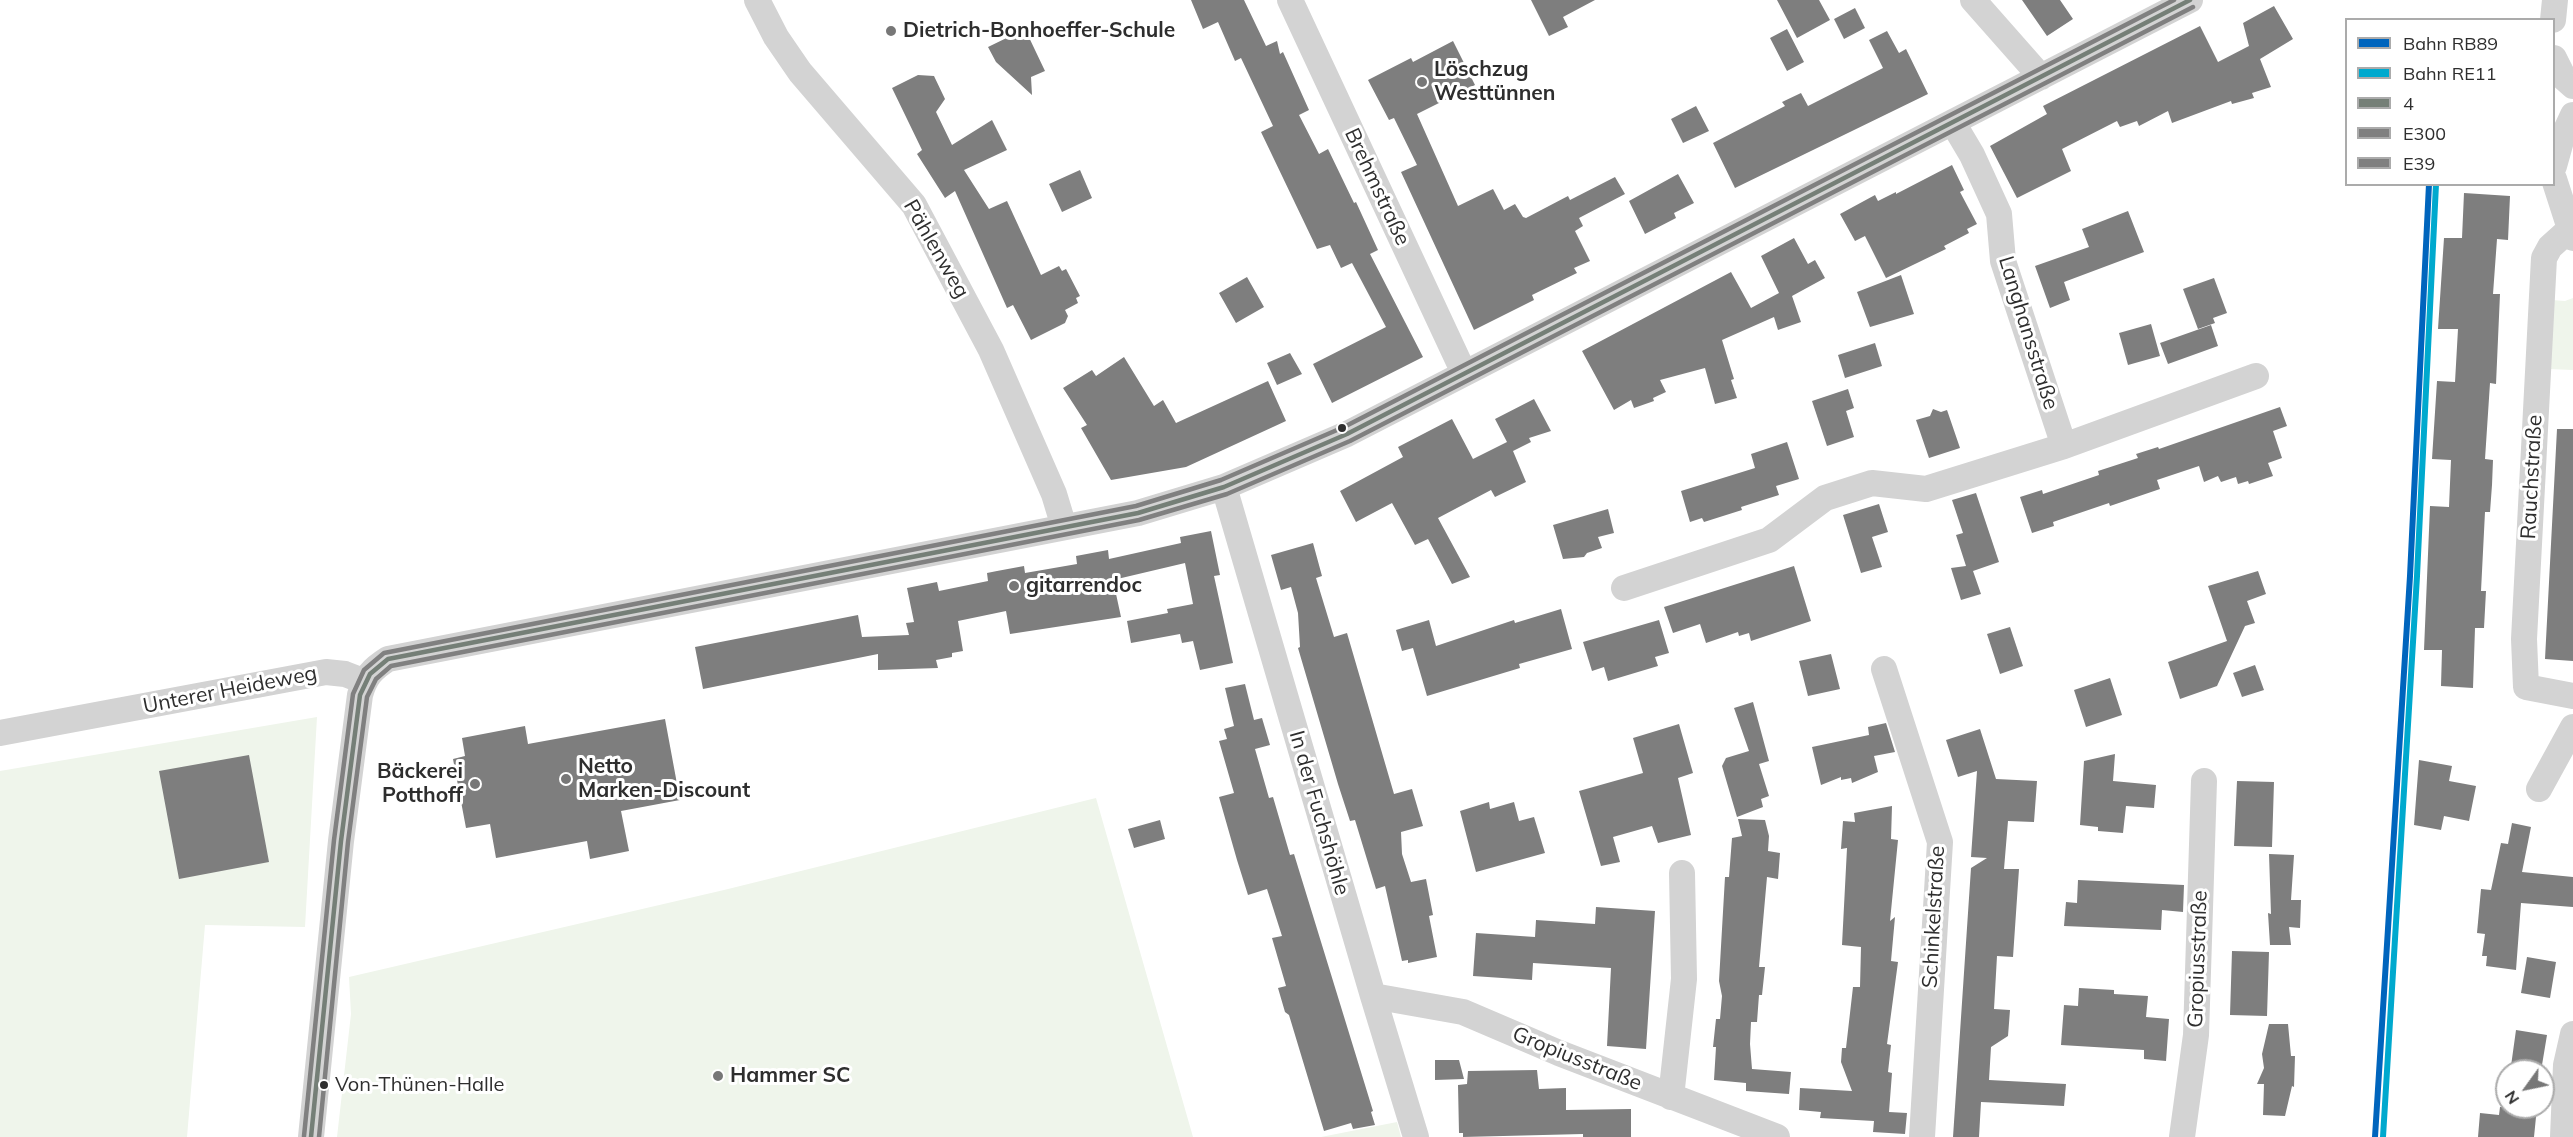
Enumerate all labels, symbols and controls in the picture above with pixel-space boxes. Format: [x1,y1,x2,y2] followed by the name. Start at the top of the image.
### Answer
[903,18,1175,44] place label: Dietrich-Bonhoeffer-Schule
[2345,18,2555,186] legend
[884,24,898,38] marker: Dietrich-Bonhoeffer-Schule
[2403,32,2498,55] text: Bahn RB89
[1434,57,1555,107] place label: Löschzug Westtünnen
[2403,62,2496,85] text: Bahn RE11
[1415,75,1429,89] marker: Löschzug Westtünnen
[2403,92,2414,115] text: 4
[2403,122,2446,145] text: E300
[1339,124,1415,250] street label: Brehmstraße
[2403,152,2435,175] text: E39
[898,195,974,303] street label: Pählenweg
[1993,253,2063,413] street label: Langhansstraße
[2516,414,2548,540] street label: Rauchstraße
[1336,422,1348,434] unlabelled marker
[1026,573,1142,599] place label: gitarrendoc
[1007,579,1021,593] marker: gitarrendoc
[141,661,319,719] street label: Unterer Heideweg
[1283,728,1355,898] street label: In der Fuchshöhle
[578,754,750,804] place label: Netto Marken-Discount
[377,759,463,809] place label: Bäckerei Potthoff
[559,772,573,786] marker: Netto Marken-Discount
[468,777,482,791] marker: Bäckerei Potthoff
[1918,845,1950,989] street label: Schinkelstraße
[2183,890,2213,1028] street label: Gropiusstraße
[1509,1022,1645,1096] street label: Gropiusstraße
[2495,1059,2555,1119] north arrow
[730,1063,850,1089] place label: Hammer SC
[711,1069,725,1083] marker: Hammer SC
[335,1073,504,1097] place label: Von-Thünen-Halle
[318,1079,330,1091] marker: Von-Thünen-Halle
[2500,1087,2523,1108] text: N

